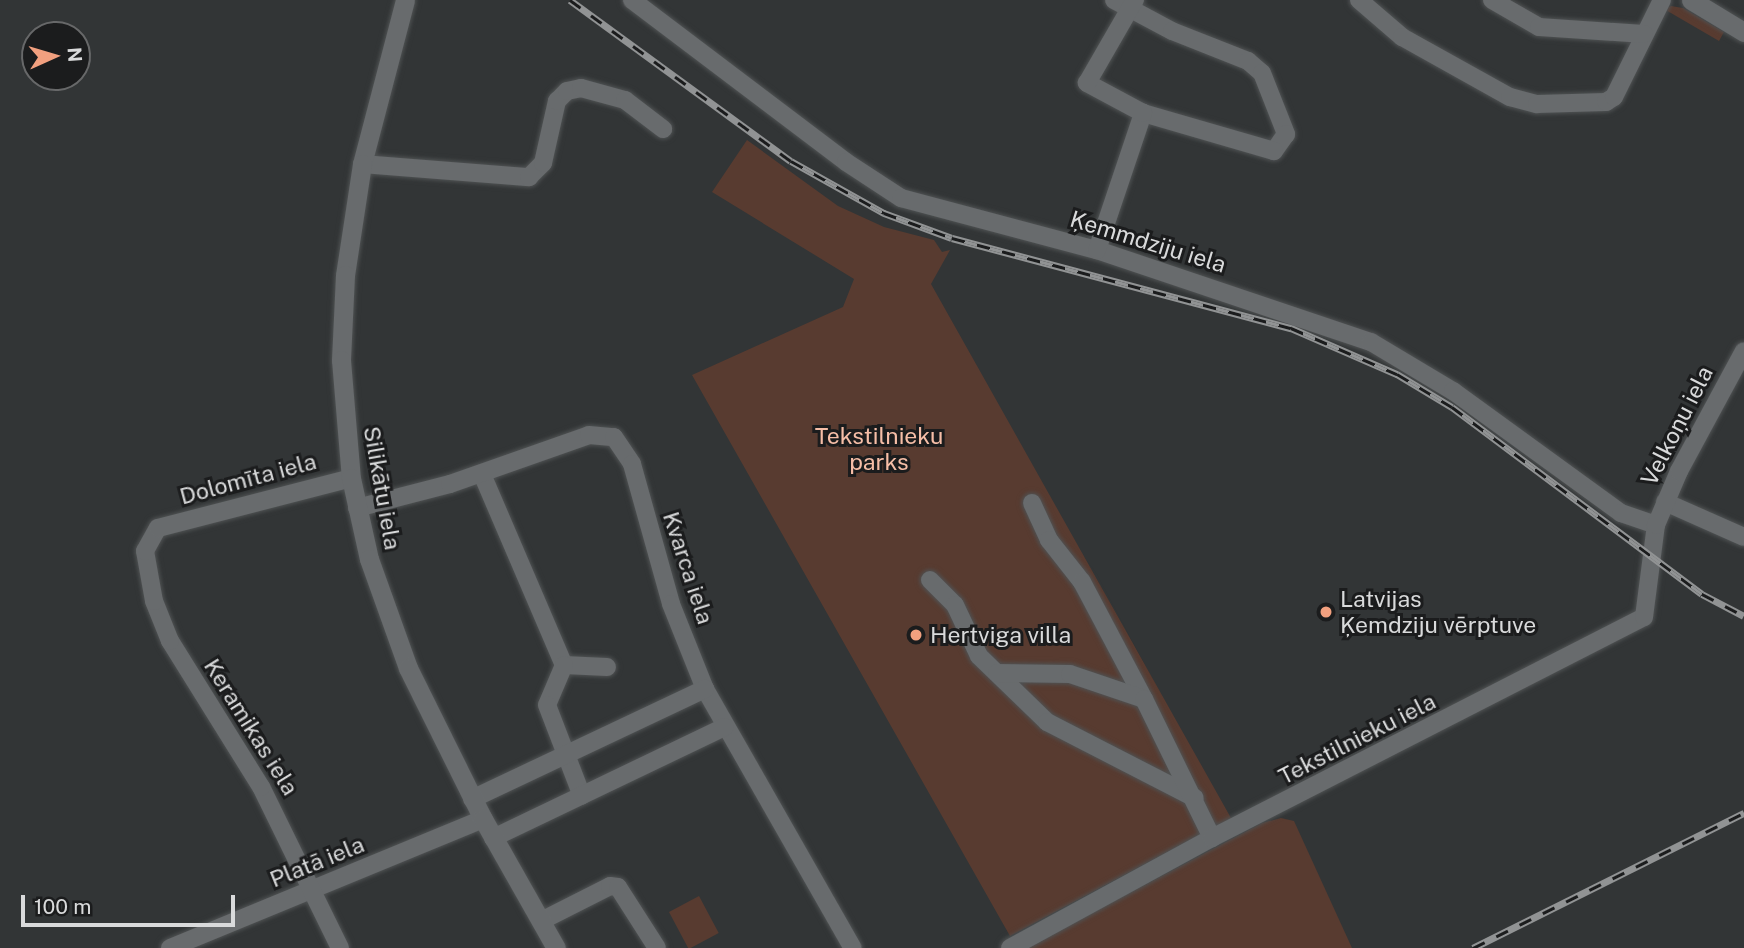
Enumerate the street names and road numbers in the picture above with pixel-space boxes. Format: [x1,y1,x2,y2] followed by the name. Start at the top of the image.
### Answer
[1067,205,1229,279] street label: Ķemmdziju iela
[1635,362,1719,490] street label: Velkoņu iela
[358,424,406,552] street label: Silikātu iela
[177,448,319,510] street label: Dolomīta iela
[657,508,719,628] street label: Kvarca iela
[198,654,304,800] street label: Keramikas iela
[1274,688,1440,790] street label: Tekstilnieku iela
[266,831,368,893] street label: Platā iela

